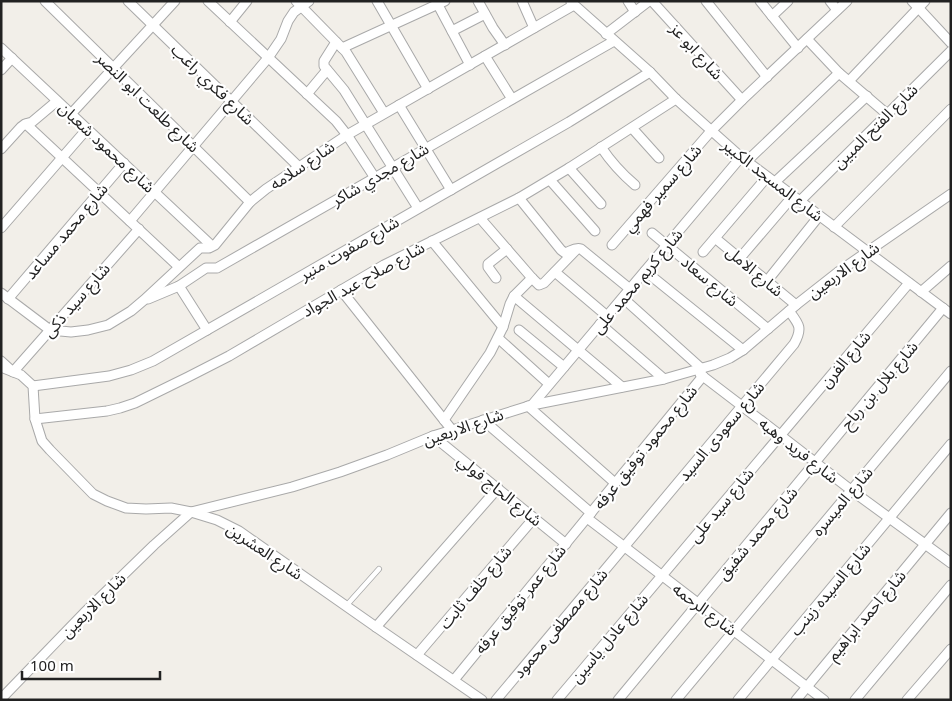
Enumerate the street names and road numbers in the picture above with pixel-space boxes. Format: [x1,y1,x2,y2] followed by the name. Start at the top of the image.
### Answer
[663,17,728,86] street label: شارع ابو عز
[165,39,260,131] street label: شارع فكري راغب
[89,46,204,159] street label: شارع طلعت ابو النصر
[828,79,924,175] street label: شارع الفتح المبين
[53,96,160,199] street label: شارع محمود شعبان
[716,133,828,228] street label: شارع المسجد الكبير
[265,135,340,196] street label: شارع سلامه
[326,137,434,213] street label: شارع مجدي شاكر
[618,139,708,238] street label: شارع سمير فهمي
[19,178,114,285] street label: شارع محمد مساعد
[294,211,404,288] street label: شارع صفوت منير
[587,224,689,339] street label: شارع كريم محمد على
[298,236,429,324] street label: شارع صلاح عبد الجواد
[802,236,885,305] street label: شارع الاربعين
[720,241,788,303] street label: شارع الامل
[675,251,743,313] street label: شارع سعاد
[37,258,116,343] street label: شارع سيد ذكى
[815,326,877,394] street label: شارع الفرن
[835,336,924,435] street label: شارع بلال بن رباح
[673,377,771,487] street label: شارع سعودى السيد
[588,380,704,515] street label: شارع محمود توفيق عرفه
[420,403,507,453] street label: شارع الاربعين
[753,412,843,490] street label: شارع فريد وهبه
[452,449,547,533] street label: شارع الحاج فولي
[806,462,879,542] street label: شارع الميسره
[683,463,760,548] street label: شارع سيد على
[712,482,804,585] street label: شارع محمد شفيق
[221,517,307,586] street label: شارع العشرين
[785,538,877,641] street label: شارع السيده زينب
[469,540,572,659] street label: شارع عمر توفيق عرفه
[434,541,518,635] street label: شارع خلف ثابت
[507,563,614,684] street label: شارع مصطفى محمود
[821,565,912,666] street label: شارع احمد ابراهيم
[55,567,132,644] street label: شارع الاربعين
[667,578,742,642] street label: شارع الرحمه
[565,589,655,689] street label: شارع عادل ياسين

